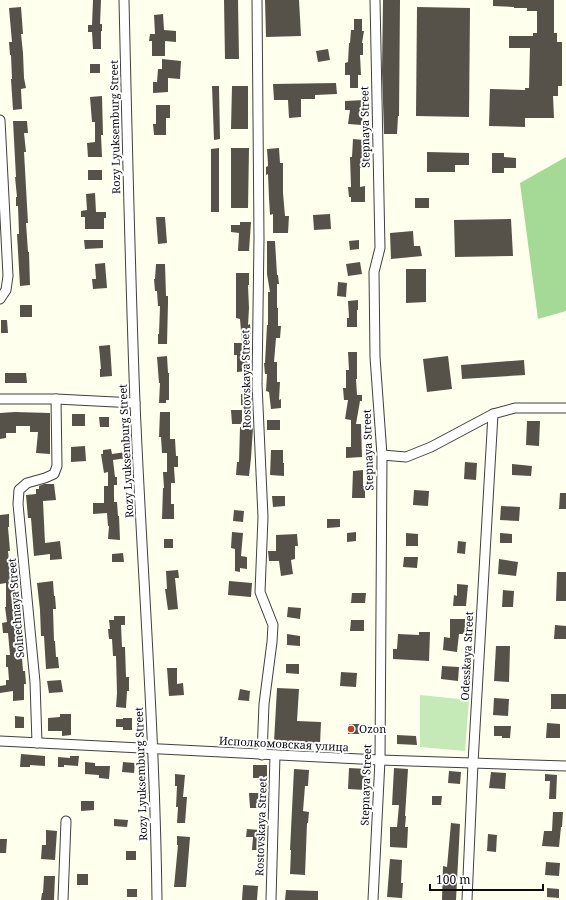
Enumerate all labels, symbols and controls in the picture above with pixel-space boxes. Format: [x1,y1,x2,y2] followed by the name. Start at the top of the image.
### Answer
[106,60,123,194] street label: Rozy Lyuksemburg Street
[356,86,373,168] street label: Stepnaya Street
[237,330,254,428] street label: Rostovskaya Street
[114,384,136,518] street label: Rozy Lyuksemburg Street
[359,409,376,491] street label: Stepnaya Street
[4,557,27,659] street label: Solnechnaya Street
[457,611,476,701] street label: Odesskaya Street
[131,707,150,841] street label: Rozy Lyuksemburg Street
[359,721,386,736] place label: Ozon
[346,724,356,734] marker: Ozon
[219,733,349,754] street label: Исполкомовская улица
[357,744,374,826] street label: Stepnaya Street
[251,777,270,876] street label: Rostovskaya Street
[430,866,543,892] scale bar
[436,871,471,888] text: 100 m

